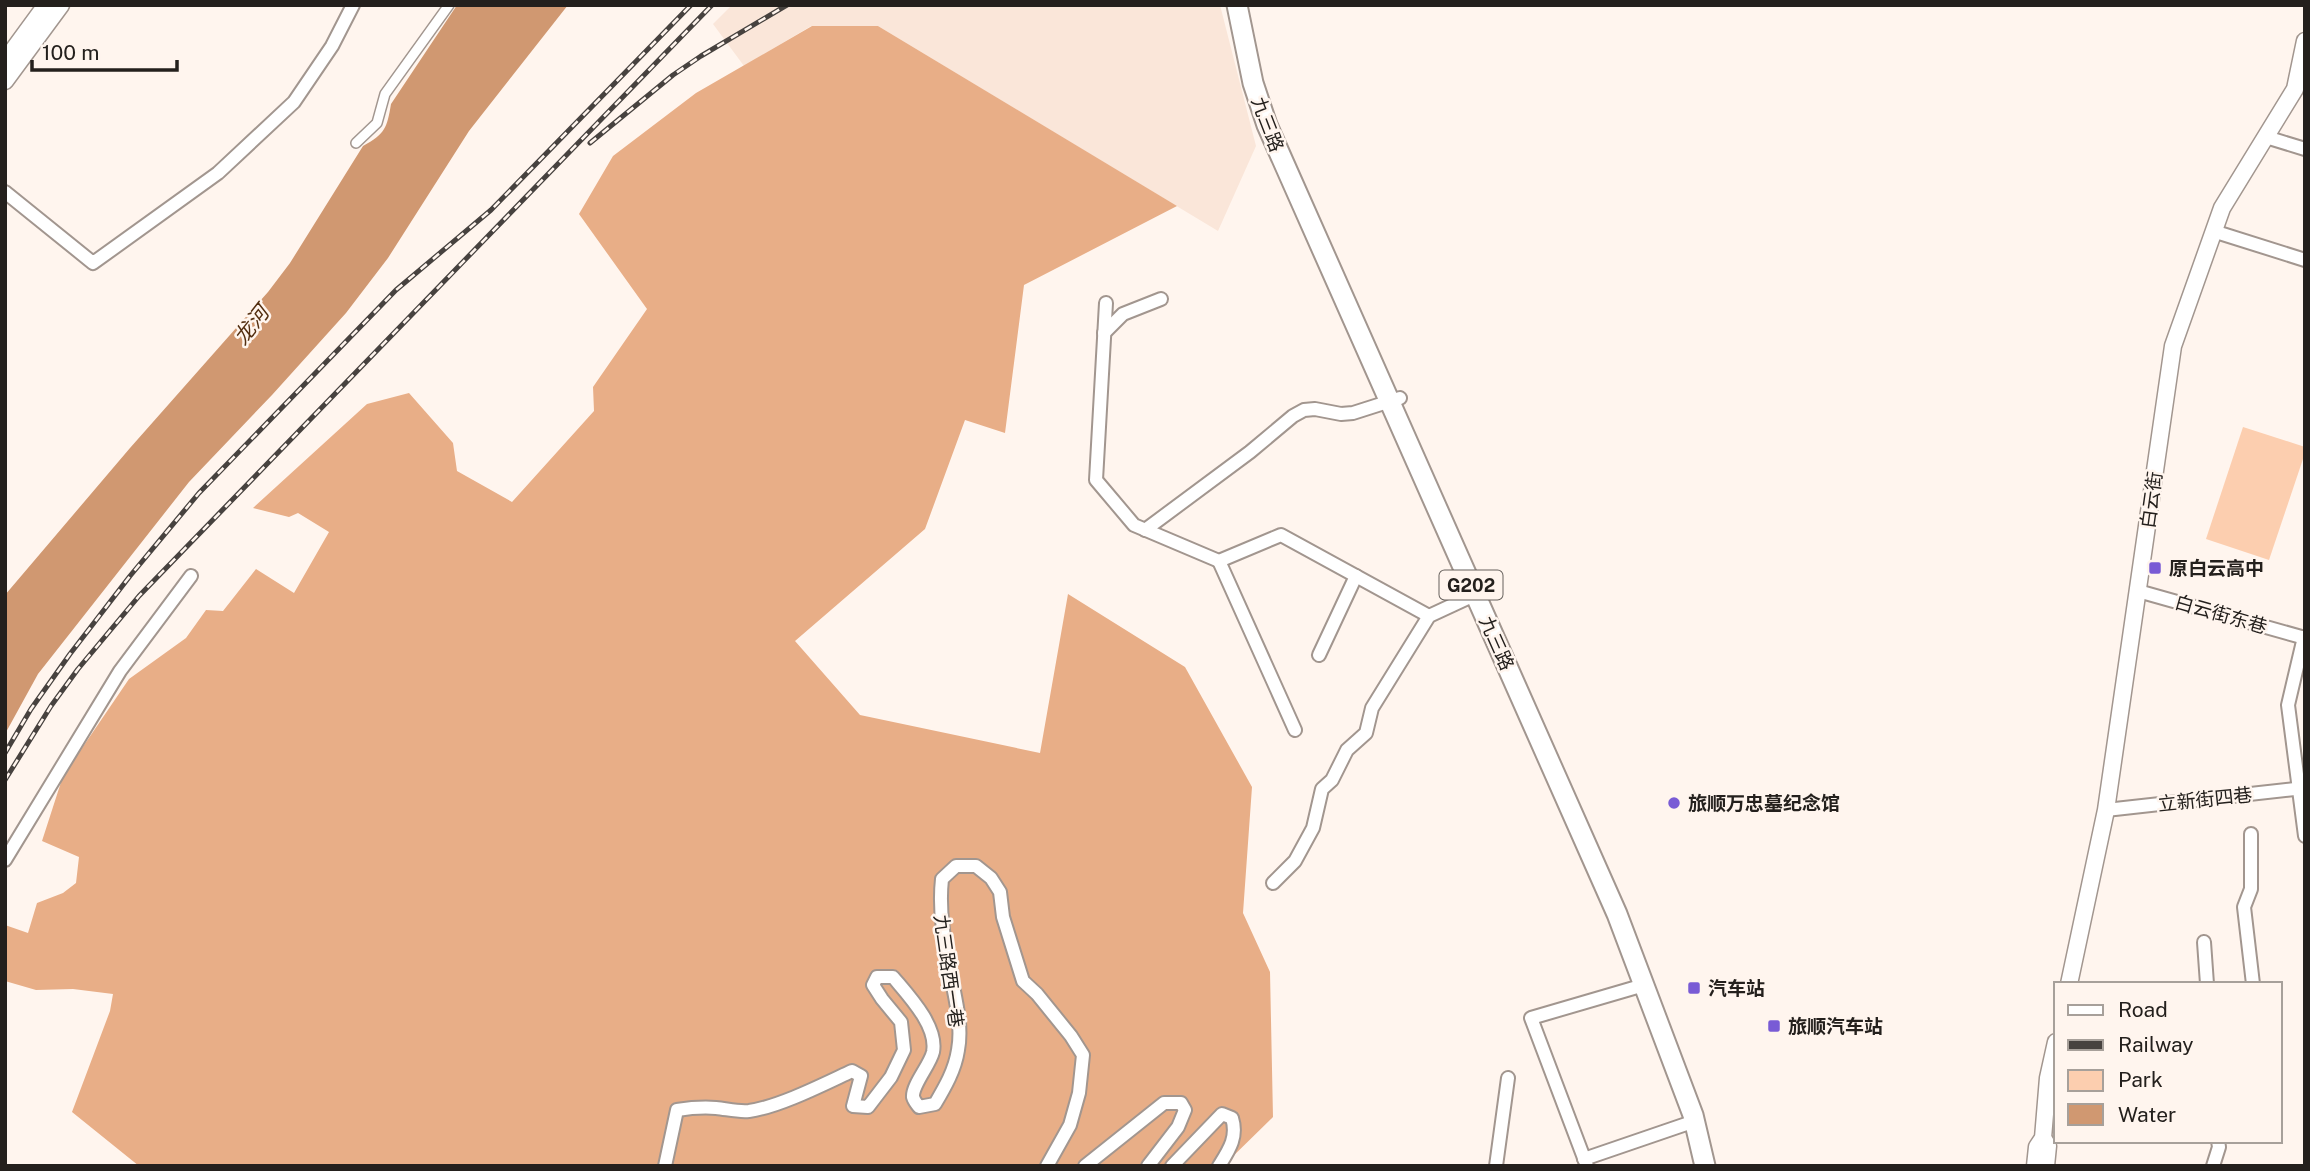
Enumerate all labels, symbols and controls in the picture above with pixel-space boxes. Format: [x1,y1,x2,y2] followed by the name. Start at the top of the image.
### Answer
[32,28,177,72] scale bar
[42,40,99,65] text: 100 m
[1248,93,1288,155] street label: 九三路
[228,298,276,349] water label: 龙河
[2136,470,2166,530] street label: 白云街
[2169,557,2264,579] place label: 原白云高中
[2147,560,2163,576] marker: 原白云高中
[1440,570,1502,600] road number: G202
[2172,590,2270,638] street label: 白云街东巷
[1475,612,1519,674] street label: 九三路
[2157,783,2253,815] street label: 立新街四巷
[1688,792,1840,814] place label: 旅顺万忠墓纪念馆
[1666,795,1682,811] marker: 旅顺万忠墓纪念馆
[930,913,968,1029] street label: 九三路西一巷
[1708,977,1765,999] place label: 汽车站
[1686,980,1702,996] marker: 汽车站
[2054,982,2282,1143] legend
[2118,997,2168,1022] text: Road
[1788,1015,1883,1037] place label: 旅顺汽车站
[1766,1018,1782,1034] marker: 旅顺汽车站
[2118,1032,2194,1057] text: Railway
[2118,1067,2163,1092] text: Park
[2118,1102,2176,1127] text: Water

